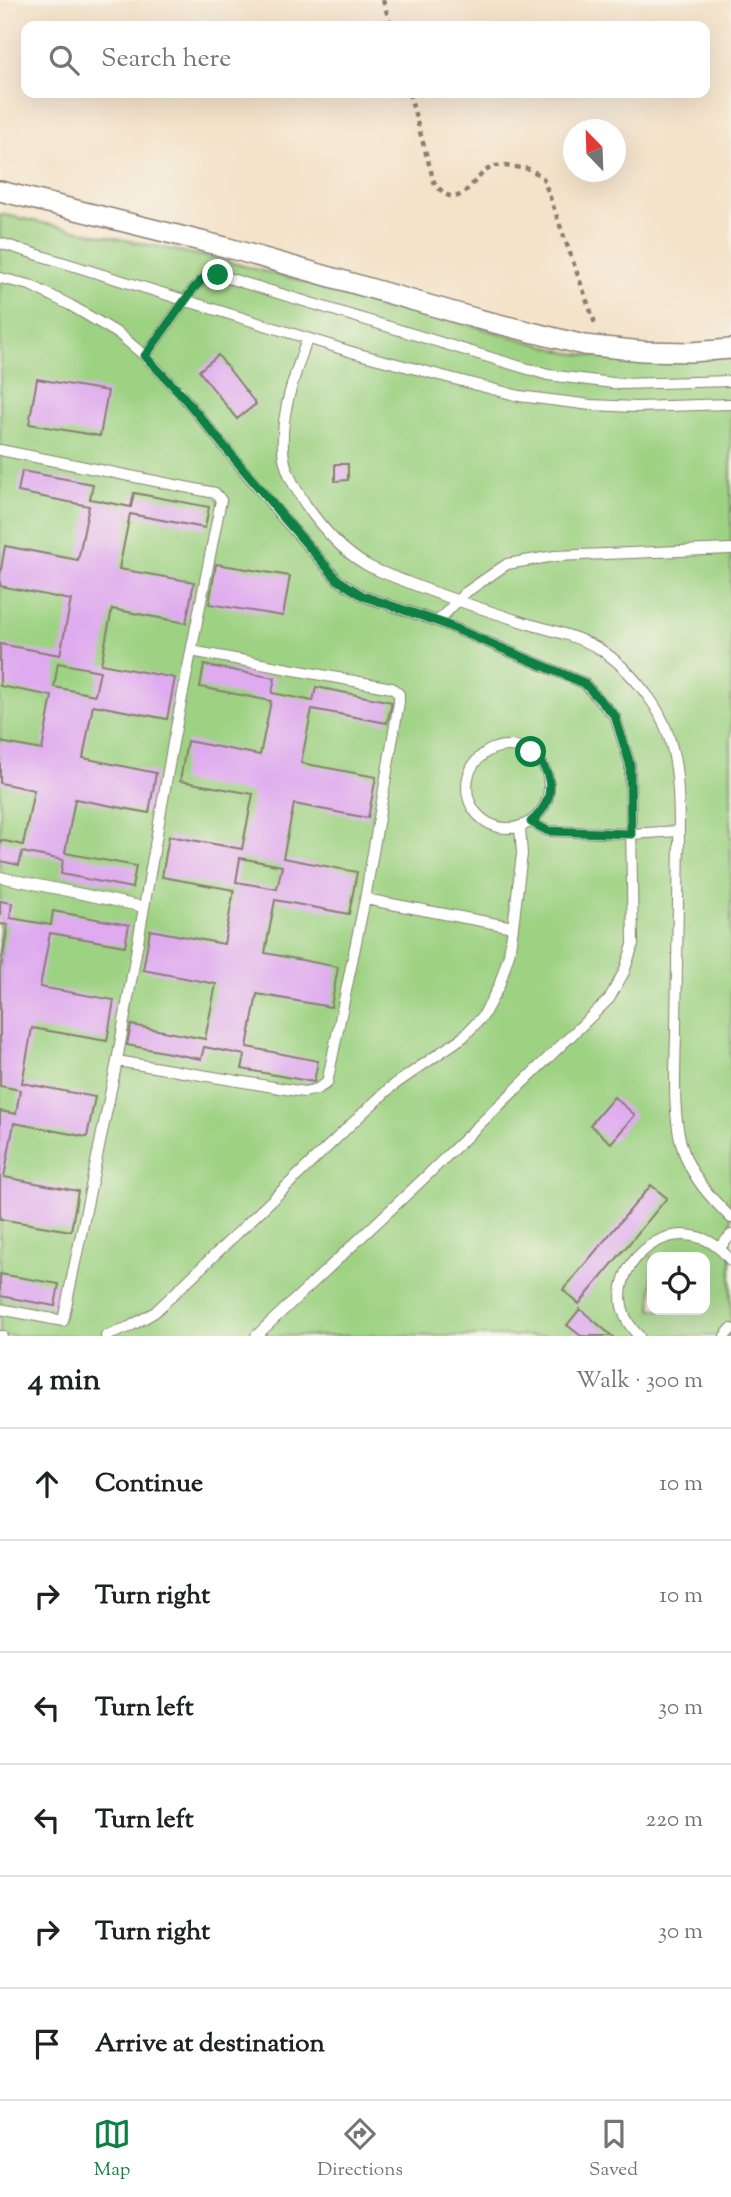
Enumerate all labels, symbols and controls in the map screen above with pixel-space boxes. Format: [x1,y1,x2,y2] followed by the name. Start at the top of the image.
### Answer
[21,21,710,98] search box
[45,41,83,79] icon: search
[101,41,231,78] text: Search here
[563,119,626,182] north arrow
[202,259,233,290] route end
[515,736,546,767] route start
[647,1252,710,1315] map controls
[647,1252,710,1315] button: locate
[28,1360,101,1403] text: 4 min
[576,1365,703,1398] text: Walk · 300 m
[28,1465,66,1503] icon: ahead
[95,1466,203,1503] text: Continue
[659,1468,703,1501] text: 10 m
[28,1577,66,1615] icon: right
[95,1578,210,1615] text: Turn right
[659,1580,703,1613] text: 10 m
[28,1689,66,1727] icon: left
[95,1690,194,1727] text: Turn left
[658,1692,703,1725] text: 30 m
[28,1801,66,1839] icon: left
[95,1802,194,1839] text: Turn left
[645,1804,703,1837] text: 220 m
[28,1913,66,1951] icon: right
[95,1914,210,1951] text: Turn right
[658,1916,703,1949] text: 30 m
[28,2025,66,2063] icon: arrive
[95,2026,325,2063] text: Arrive at destination
[93,2115,131,2184] tab: Map
[317,2115,403,2184] tab: Directions
[589,2115,638,2184] tab: Saved

